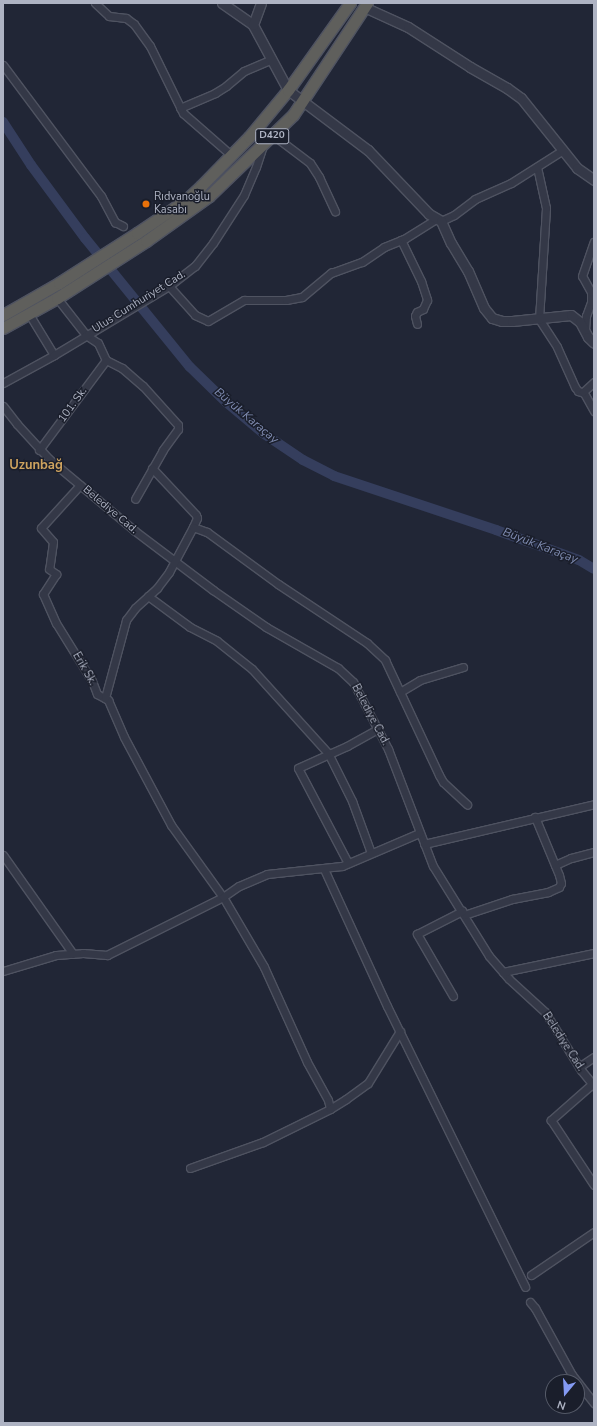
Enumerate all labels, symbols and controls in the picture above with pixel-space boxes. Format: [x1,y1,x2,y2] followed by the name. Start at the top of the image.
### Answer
[255,128,289,144] road number: D420
[154,191,210,217] place label: Rıdvanoğlu Kasabı
[141,199,151,209] marker: Rıdvanoğlu Kasabı
[90,268,188,336] street label: Ulus Cumhuriyet Cad.
[56,385,90,425] street label: 101. Sk.
[211,385,281,447] water label: Büyük Karaçay
[9,457,63,473] district label: Uzunbağ
[80,483,140,537] street label: Belediye Cad.
[500,525,580,567] water label: Büyük Karaçay
[69,650,99,688] street label: Erik Sk.
[348,682,392,748] street label: Belediye Cad.
[539,1010,587,1074] street label: Belediye Cad.
[545,1374,585,1414] north arrow
[555,1397,568,1413] text: N

